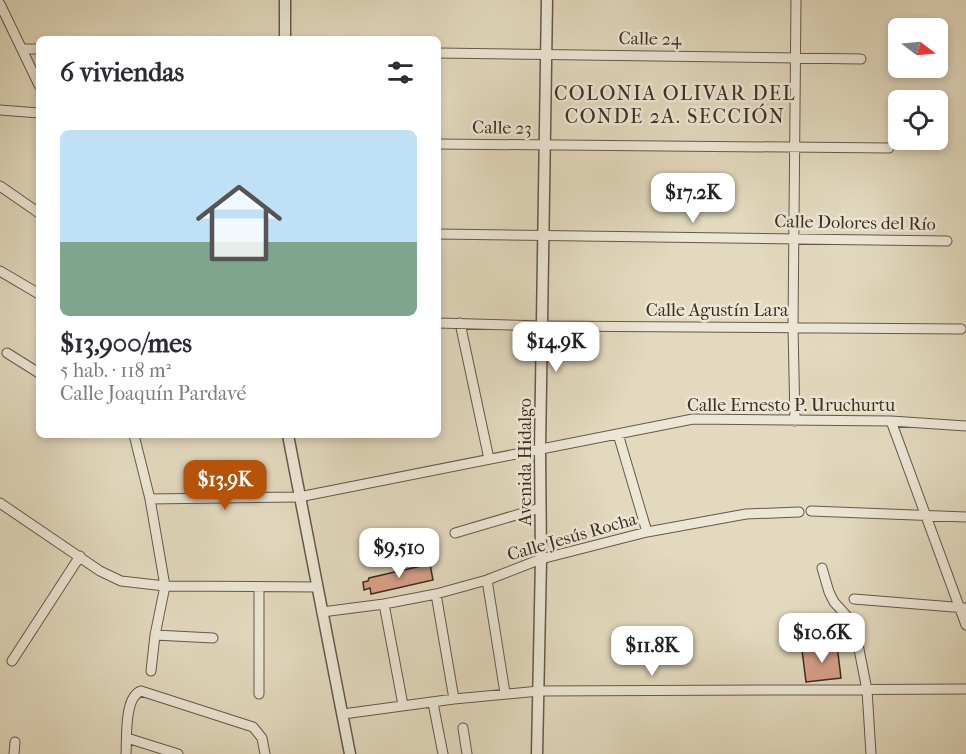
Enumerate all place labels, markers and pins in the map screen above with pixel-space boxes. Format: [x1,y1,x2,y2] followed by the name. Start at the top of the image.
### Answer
[644,173,742,224] pin: $17.2K
[507,322,605,373] pin: $14.9K
[176,460,274,511] pin: $13.9K
[350,528,448,579] pin: $9,510
[773,613,871,664] pin: $10.6K
[603,626,701,677] pin: $11.8K

